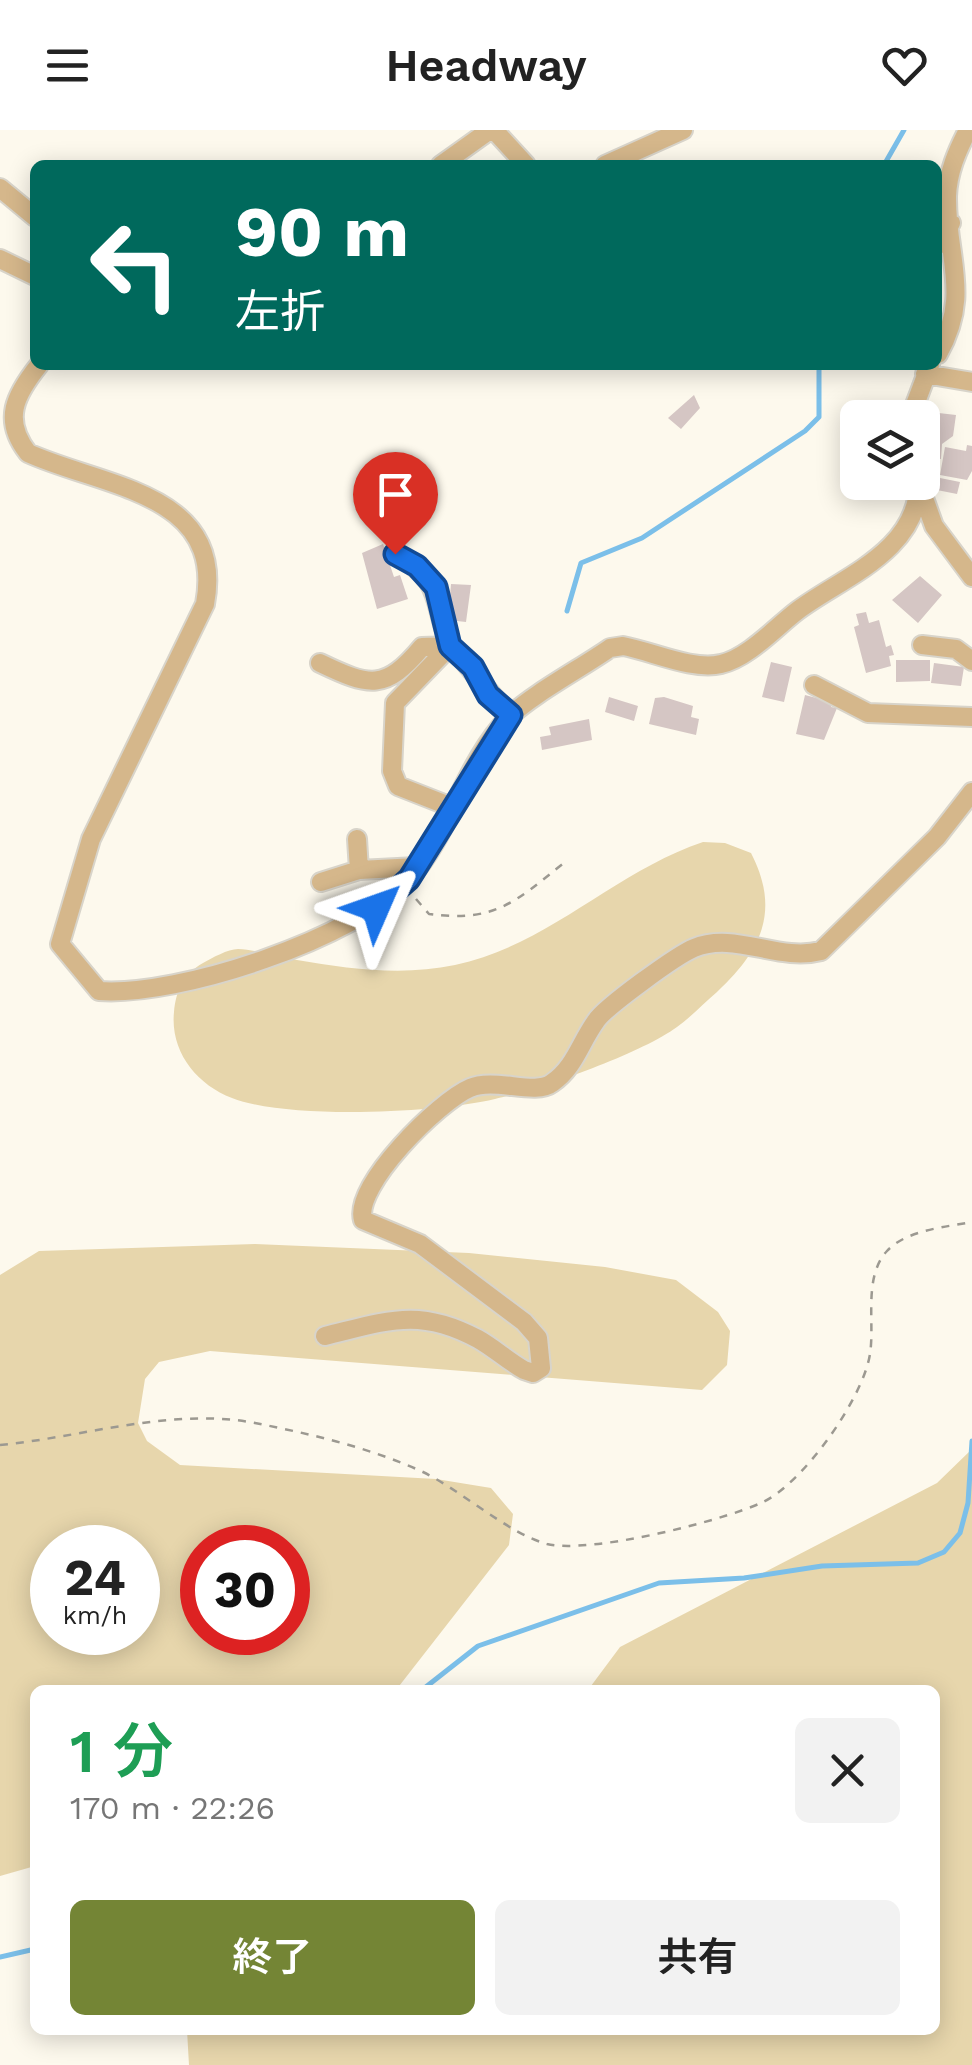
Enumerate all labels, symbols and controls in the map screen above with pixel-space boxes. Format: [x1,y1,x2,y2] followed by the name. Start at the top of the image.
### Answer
[40,38,95,93] icon: menu
[877,38,932,93] icon: heart
[385,39,587,92] text: Headway
[235,191,409,273] text: 90 m
[70,200,200,330] icon: left
[235,285,325,338] text: 左折
[840,400,940,500] map controls
[840,400,940,500] button: layers
[353,452,438,555] pin
[368,467,423,522] icon: arrive
[324,856,428,960] position arrow
[180,1525,310,1655] speed limit sign: 30
[64,1548,126,1607] text: 24
[63,1601,127,1630] text: km/h
[70,1716,173,1787] text: 1 分
[795,1718,900,1823] button: close
[70,1789,275,1827] text: 170 m · 22:26
[70,1900,475,2015] button: 終了
[495,1900,900,2015] button: 共有

